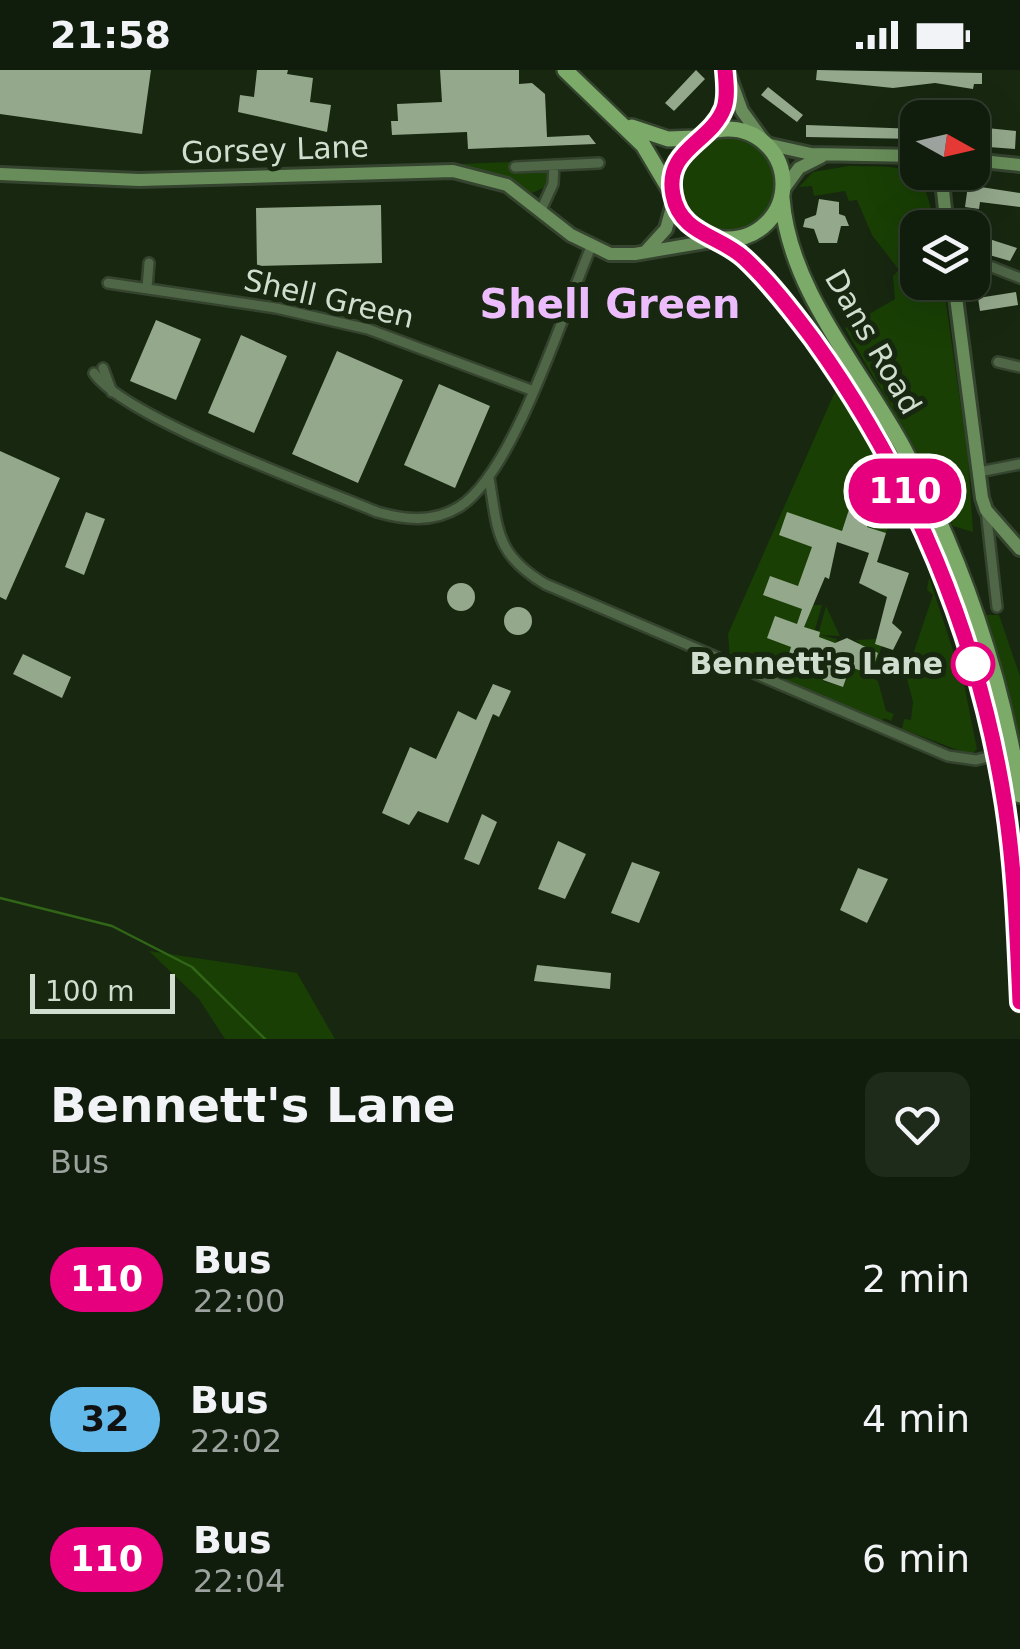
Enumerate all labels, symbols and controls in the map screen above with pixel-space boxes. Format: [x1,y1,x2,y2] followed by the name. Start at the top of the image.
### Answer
[50,13,171,57] text: 21:58
[900,100,990,190] north arrow
[900,100,990,300] map controls
[180,129,369,170] street label: Gorsey Lane
[900,210,990,300] button: layers
[241,262,418,335] street label: Shell Green
[818,263,929,420] street label: Dans Road
[479,281,741,327] district label: Shell Green
[848,458,962,524] line badge: 110
[868,471,942,511] text: 110
[952,643,994,685] marker: Bennett's Lane
[689,646,943,681] place label: Bennett's Lane
[30,969,175,1014] scale bar
[45,975,135,1008] text: 100 m
[865,1072,970,1177] button: heart
[50,1077,456,1133] text: Bennett's Lane
[50,1143,109,1181] text: Bus
[193,1238,272,1282] text: Bus
[862,1257,970,1301] text: 2 min
[70,1259,143,1299] text: 110
[193,1282,285,1320] text: 22:00
[190,1378,269,1422] text: Bus
[862,1397,970,1441] text: 4 min
[81,1399,129,1439] text: 32
[190,1422,282,1460] text: 22:02
[193,1518,272,1562] text: Bus
[862,1537,970,1581] text: 6 min
[70,1539,143,1579] text: 110
[193,1562,285,1600] text: 22:04

